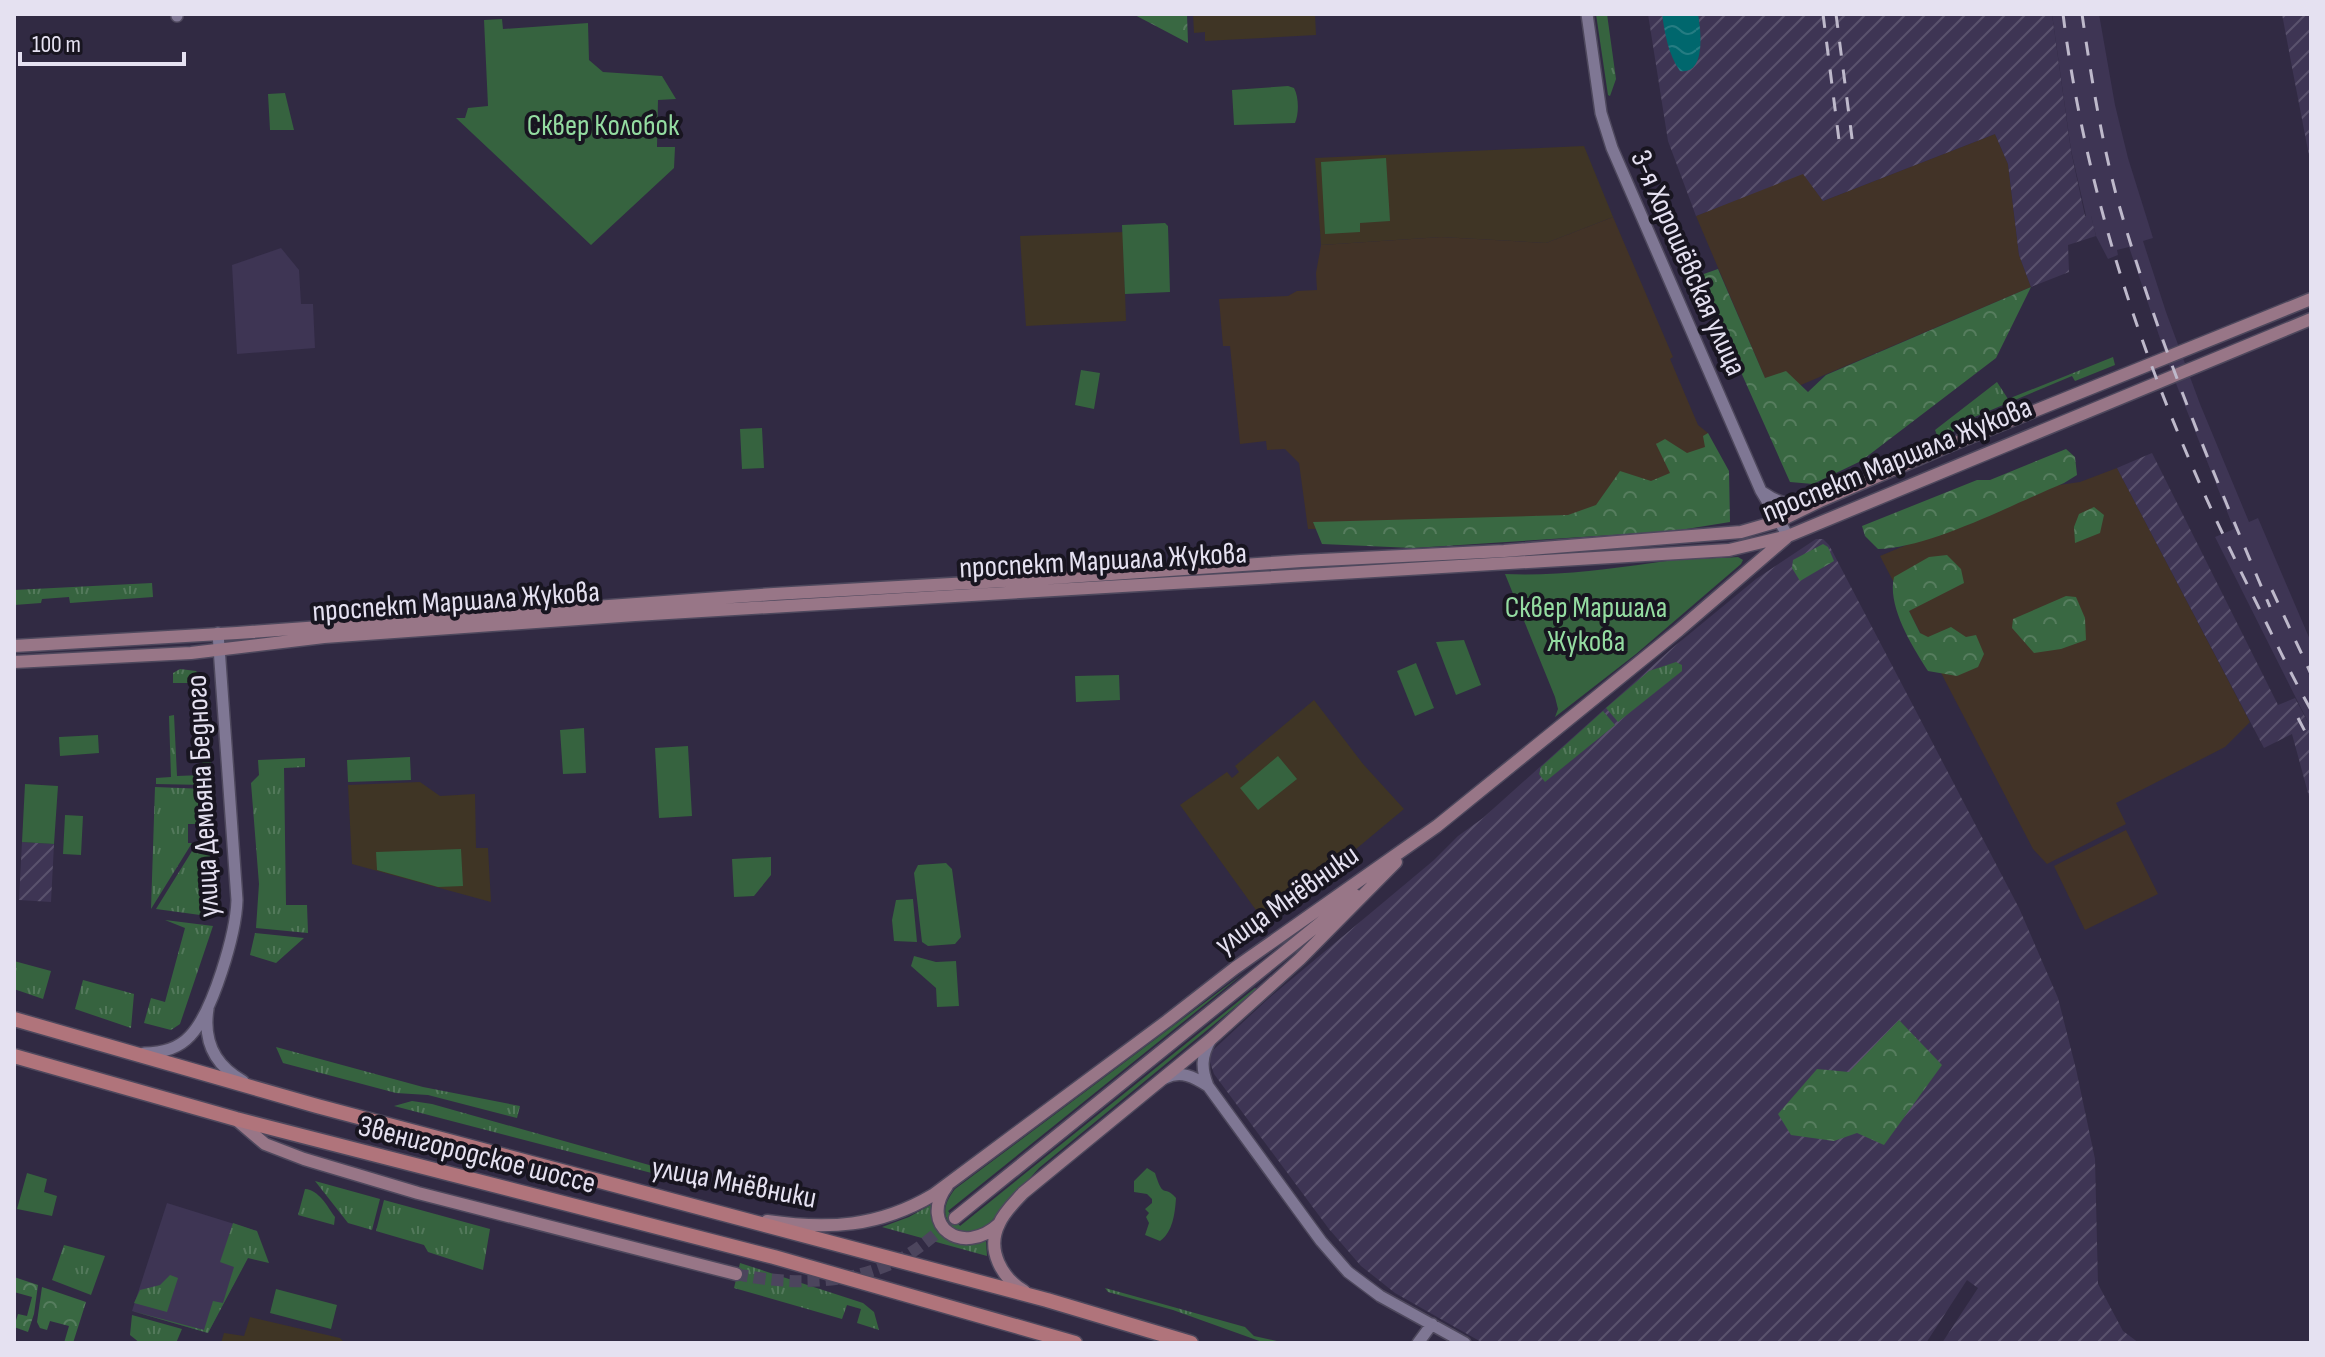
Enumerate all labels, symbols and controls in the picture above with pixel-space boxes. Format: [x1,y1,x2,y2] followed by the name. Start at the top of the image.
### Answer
[20,16,184,66] scale bar
[32,30,81,59] text: 100 m
[527,108,680,144] park label: Сквер Колобок
[1622,145,1754,381] street label: 3-я Хорошёвская улица
[1757,389,2037,531] street label: проспект Маршала Жукова
[958,535,1248,587] street label: проспект Маршала Жукова
[311,574,601,630] street label: проспект Маршала Жукова
[1505,590,1667,660] park label: Сквер Маршала Жукова
[179,674,227,918] street label: улица Демьяна Бедного
[1208,837,1366,963] street label: улица Мнёвники
[355,1108,599,1202] street label: Звенигородское шоссе
[649,1149,819,1217] street label: улица Мнёвники

